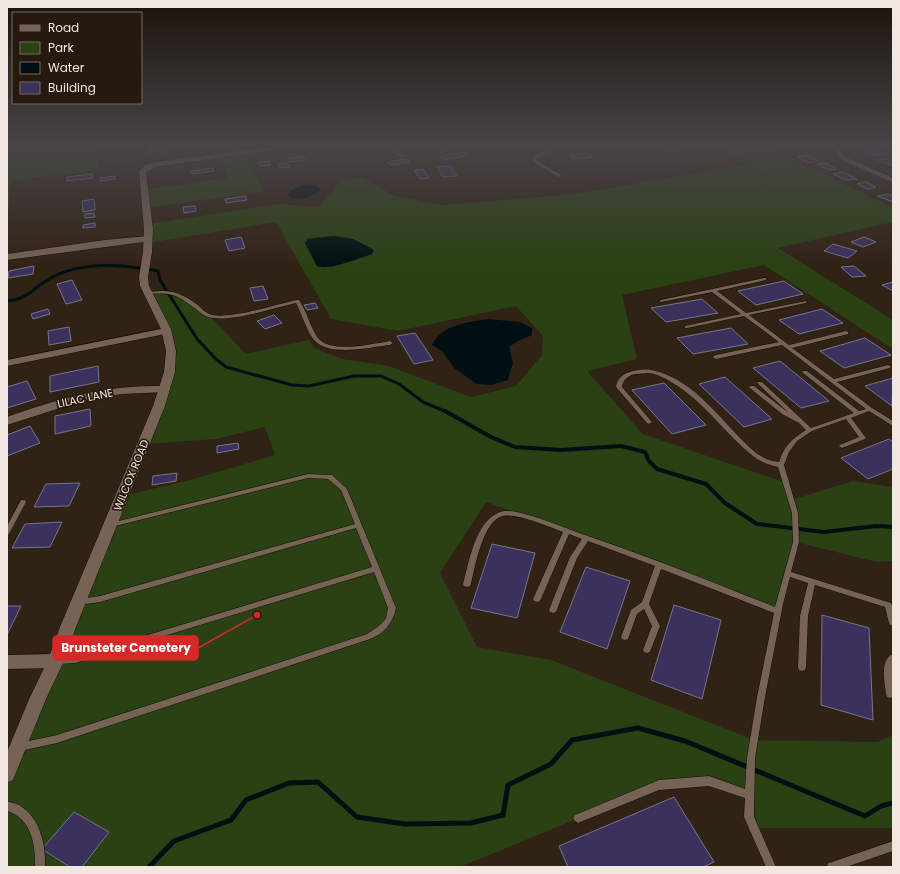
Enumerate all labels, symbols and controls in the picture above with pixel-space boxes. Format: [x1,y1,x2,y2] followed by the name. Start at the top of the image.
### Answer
[12,12,142,104] legend
[48,19,79,36] text: Road
[48,39,75,56] text: Park
[48,59,85,76] text: Water
[48,79,96,96] text: Building
[56,384,114,412] street label: LILAC LANE
[109,437,153,513] street label: WILCOX ROAD
[53,636,198,660] callout: Brunsteter Cemetery
[61,639,191,656] text: Brunsteter Cemetery

